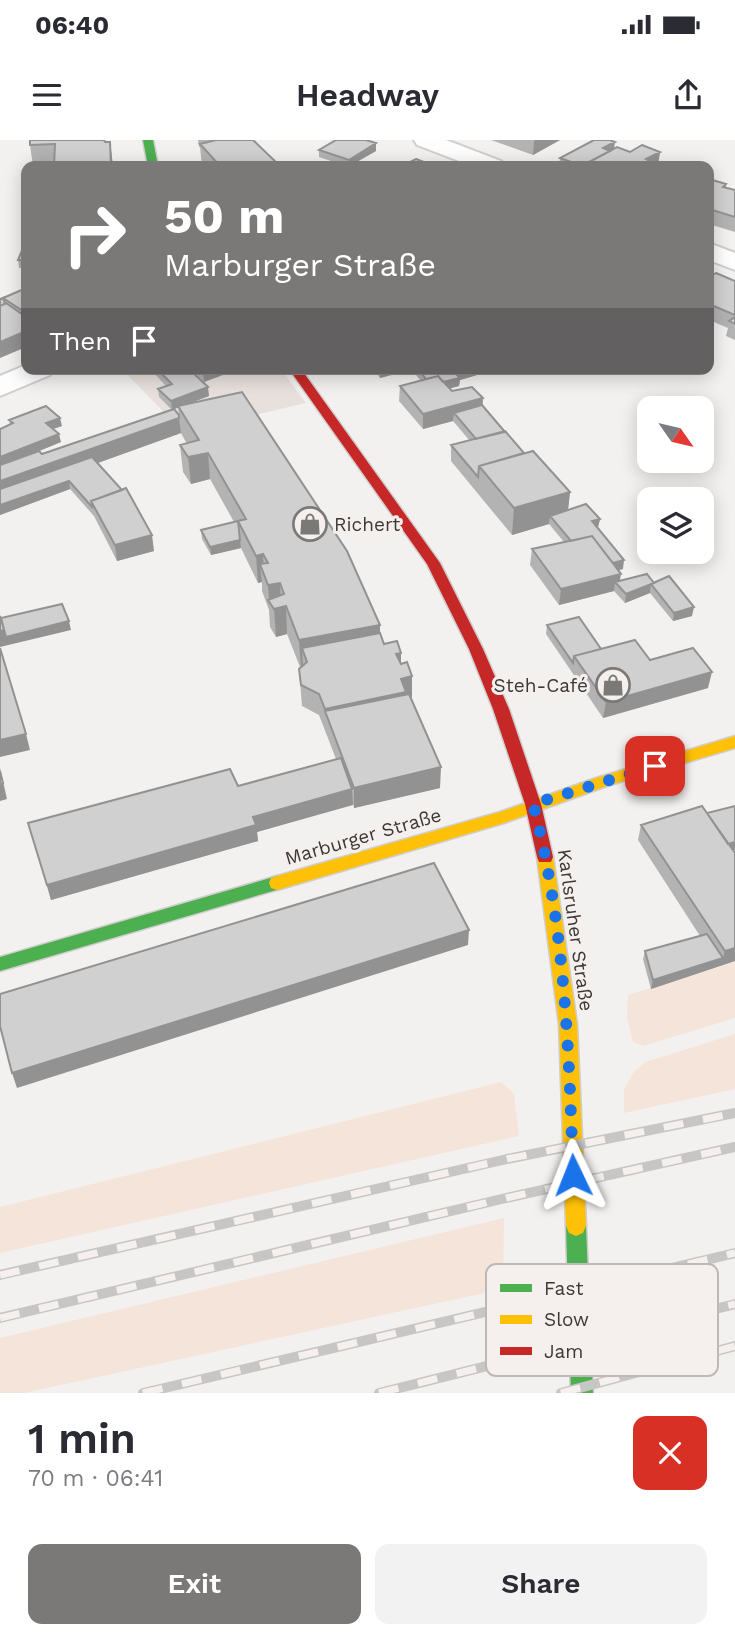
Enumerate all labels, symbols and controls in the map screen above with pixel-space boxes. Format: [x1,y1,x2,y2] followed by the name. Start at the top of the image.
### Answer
[35,10,109,40] text: 06:40
[28,76,66,114] icon: menu
[296,76,439,114] text: Headway
[669,76,707,114] icon: share
[164,187,284,245] text: 50 m
[49,189,140,280] icon: right
[164,246,436,284] text: Marburger Straße
[125,322,163,360] icon: arrive
[49,326,111,356] text: Then
[637,396,714,472] north arrow
[637,396,714,564] map controls
[637,487,714,564] button: layers
[291,505,329,543] shop icon: Richert
[334,513,400,536] place label: Richert
[594,666,632,704] shop icon: Steh-Café
[494,674,588,697] place label: Steh-Café
[625,736,685,796] pin
[636,747,674,785] icon: arrive
[282,803,444,870] street label: Marburger Straße
[553,847,598,1013] street label: Karlsruher Straße
[536,1138,610,1212] position arrow
[486,1264,718,1376] legend
[544,1277,583,1300] text: Fast
[544,1308,589,1331] text: Slow
[544,1340,583,1363] text: Jam
[28,1414,136,1463] text: 1 min
[633,1416,707,1490] button: close
[28,1465,163,1492] text: 70 m · 06:41
[28,1544,361,1624] button: Exit
[375,1544,707,1624] button: Share

